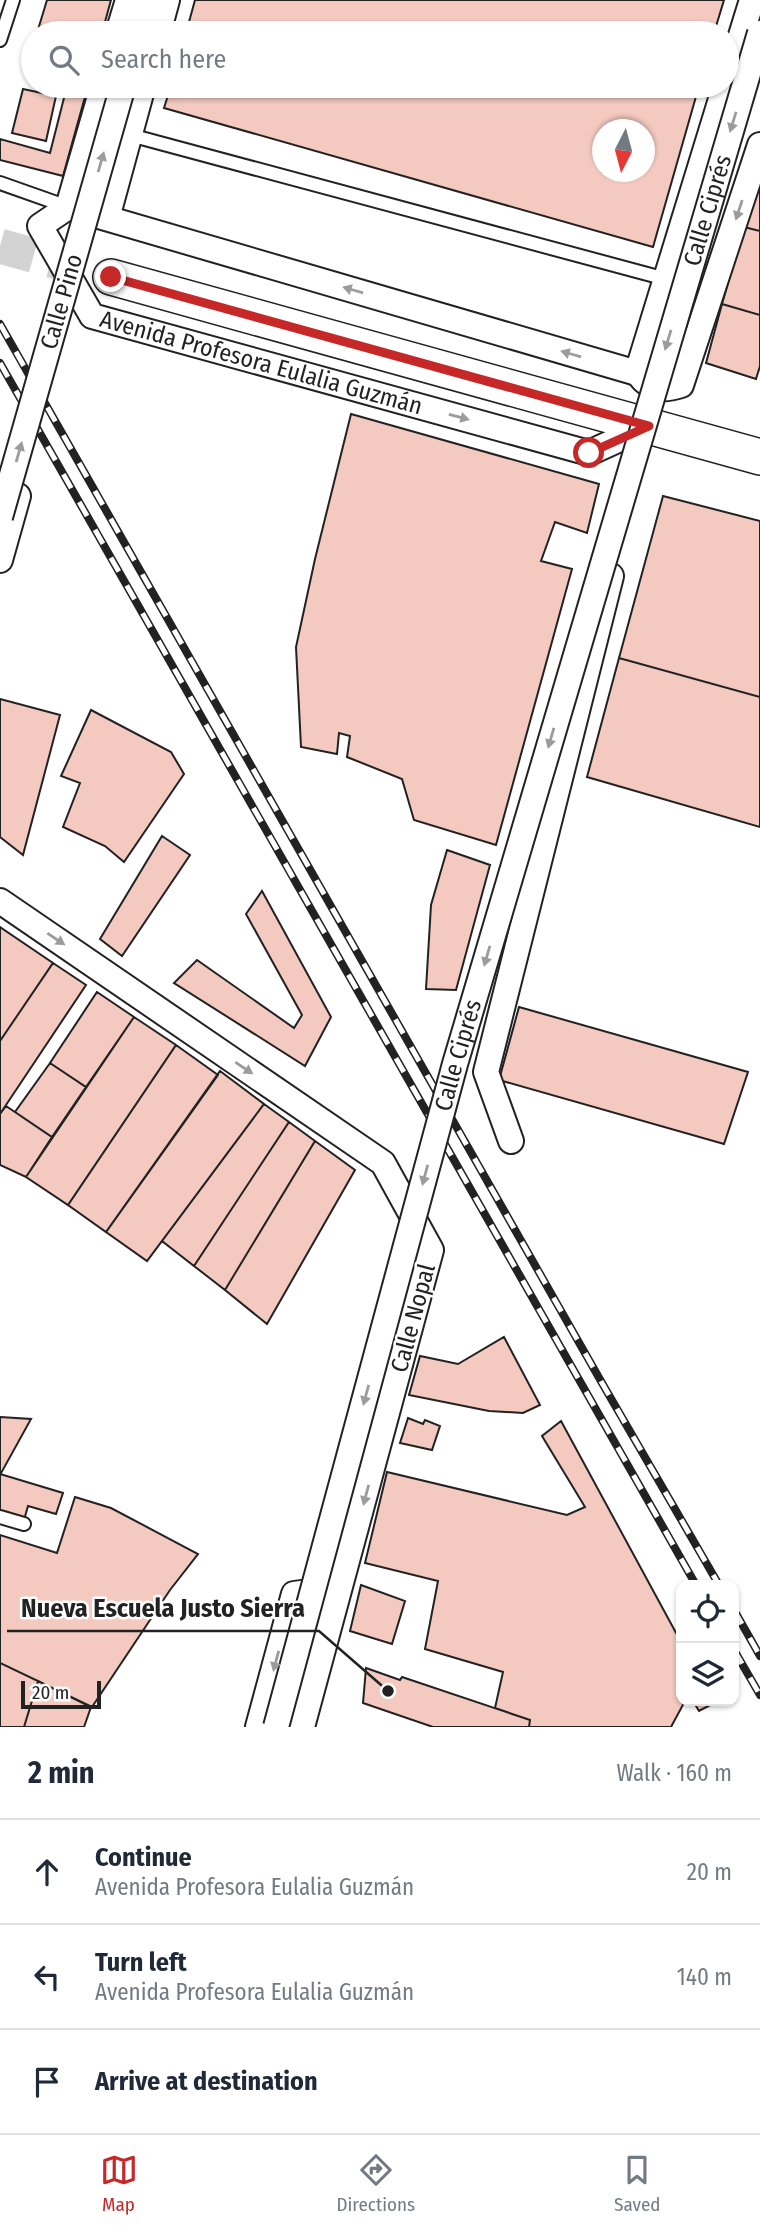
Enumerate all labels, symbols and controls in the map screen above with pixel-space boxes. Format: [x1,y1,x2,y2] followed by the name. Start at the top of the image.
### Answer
[21,21,739,98] search box
[45,41,83,79] icon: search
[101,44,226,75] text: Search here
[728,112,738,133] one-way arrow
[592,119,655,182] north arrow
[97,151,107,172] one-way arrow
[678,151,737,269] street label: Calle Ciprés
[733,200,743,221] one-way arrow
[35,251,88,352] street label: Calle Pino
[95,261,126,292] route end
[342,284,363,294] one-way arrow
[97,305,425,420] street label: Avenida Profesora Eulalia Guzmán
[663,330,673,351] one-way arrow
[561,348,582,358] one-way arrow
[448,412,470,423] one-way arrow
[573,437,604,468] route start
[14,441,24,462] one-way arrow
[546,728,556,749] one-way arrow
[47,932,65,946] one-way arrow
[481,946,491,967] one-way arrow
[429,996,487,1114] street label: Calle Ciprés
[235,1061,253,1075] one-way arrow
[419,1164,430,1186] one-way arrow
[385,1261,441,1375] street label: Calle Nopal
[360,1384,371,1406] one-way arrow
[360,1484,371,1506] one-way arrow
[676,1580,739,1706] map controls
[676,1580,739,1643] button: locate
[7,1584,319,1631] callout: Nueva Escuela Justo Sierra
[21,1593,305,1624] text: Nueva Escuela Justo Sierra
[676,1643,739,1706] button: layers
[270,1650,281,1672] one-way arrow
[21,1678,102,1710] scale bar
[32,1681,69,1704] text: 20 m
[28,1755,95,1791] text: 2 min
[616,1759,732,1787] text: Walk · 160 m
[95,1842,192,1873] text: Continue
[28,1853,66,1891] icon: ahead
[687,1858,732,1886] text: 20 m
[95,1873,414,1901] text: Avenida Profesora Eulalia Guzmán
[95,1947,187,1978] text: Turn left
[28,1958,66,1996] icon: left
[677,1963,732,1991] text: 140 m
[95,1978,414,2006] text: Avenida Profesora Eulalia Guzmán
[28,2063,66,2101] icon: arrive
[95,2066,318,2097] text: Arrive at destination
[100,2151,138,2216] tab: Map
[337,2151,415,2216] tab: Directions
[614,2151,660,2216] tab: Saved

